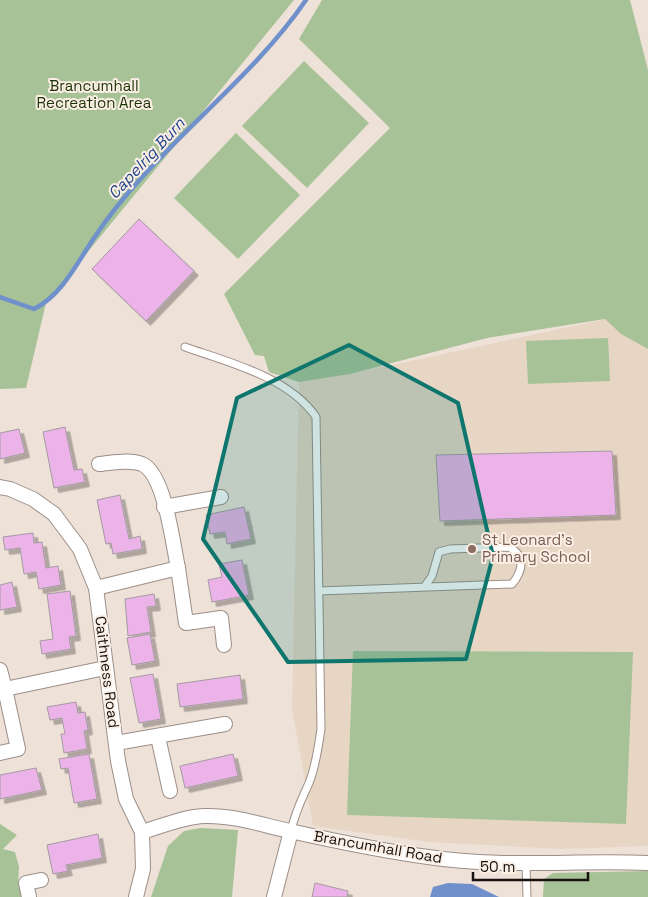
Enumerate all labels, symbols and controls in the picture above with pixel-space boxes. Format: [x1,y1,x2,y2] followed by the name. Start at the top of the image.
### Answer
[37,76,152,112] park label: Brancumhall Recreation Area
[103,112,190,203] water label: Capelrig Burn
[482,530,590,566] place label: St Leonard's Primary School
[466,543,478,555] marker: St Leonard's Primary School
[91,615,124,729] street label: Caithness Road
[312,826,444,867] street label: Brancumhall Road
[473,850,588,882] scale bar
[480,857,515,876] text: 50 m

